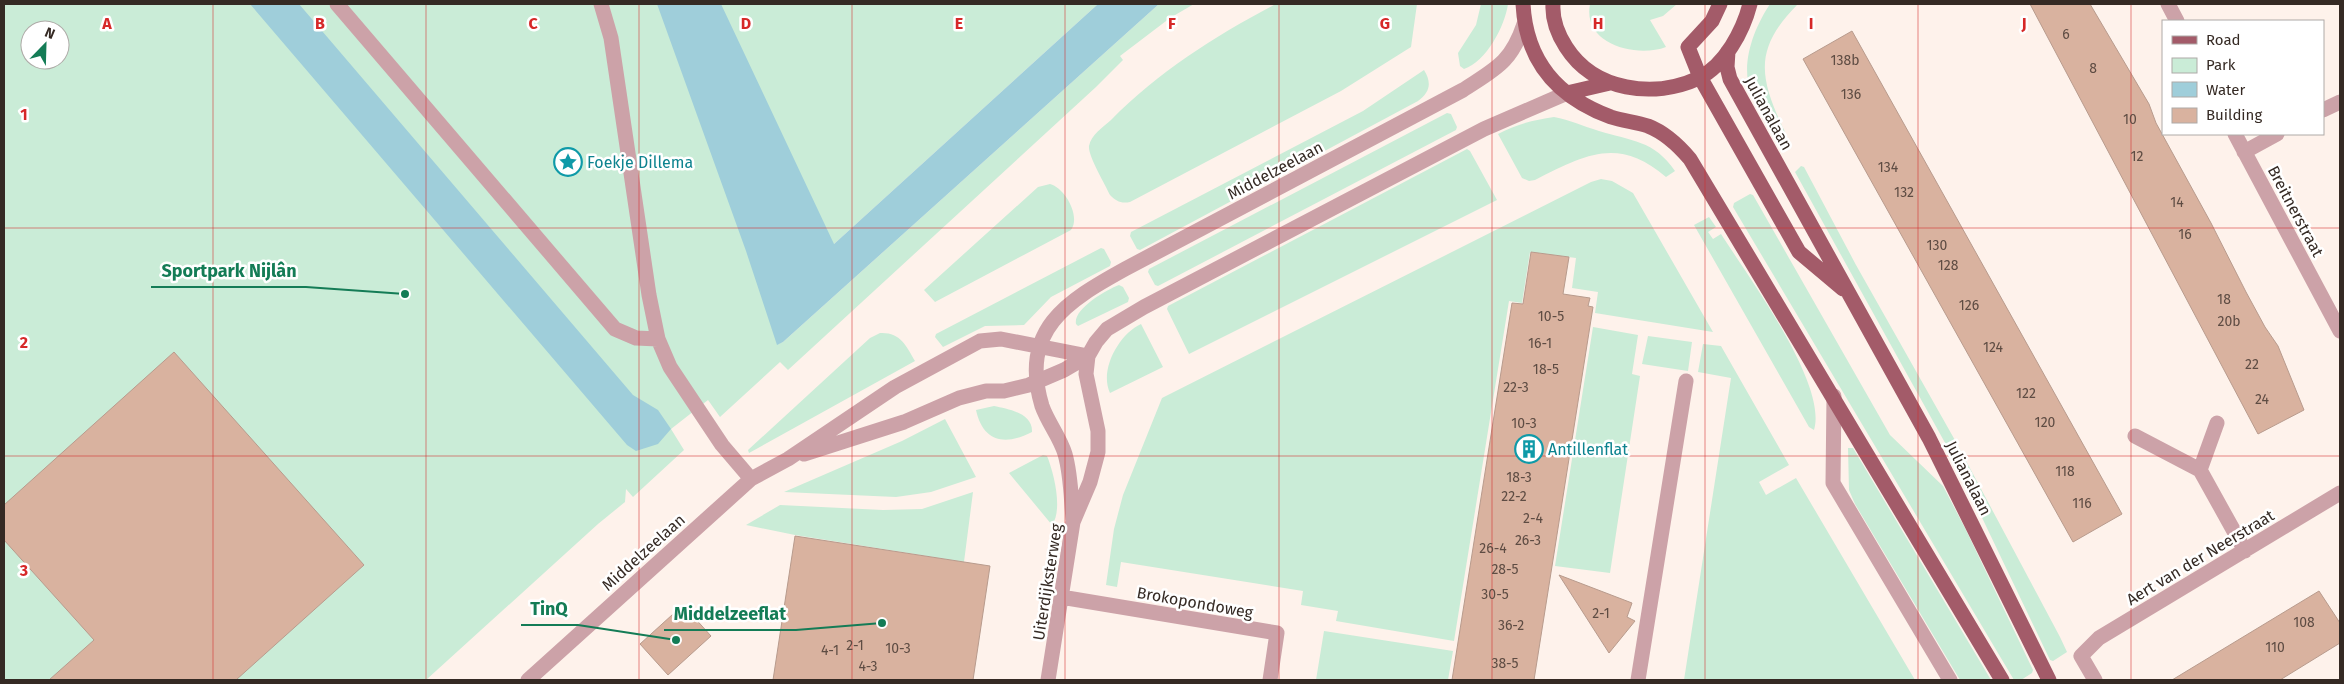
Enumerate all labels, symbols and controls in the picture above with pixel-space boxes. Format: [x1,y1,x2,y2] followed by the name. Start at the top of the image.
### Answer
[101,14,112,33] text: A
[315,14,325,33] text: B
[528,14,538,33] text: C
[741,14,751,33] text: D
[955,14,963,33] text: E
[1168,14,1176,33] text: F
[1380,14,1390,33] text: G
[1593,14,1603,33] text: H
[1809,14,1813,33] text: I
[2020,14,2027,33] text: J
[20,20,70,70] north arrow
[2162,20,2324,135] legend
[42,24,57,43] text: N
[2062,26,2070,43] house number: 6
[2206,31,2241,49] text: Road
[1830,52,1860,69] house number: 138b
[2206,56,2236,74] text: Park
[2089,60,2097,77] house number: 8
[1741,73,1797,153] street label: Julianalaan
[2206,81,2245,99] text: Water
[1841,86,1861,103] house number: 136
[20,105,28,124] text: 1
[2206,106,2262,124] text: Building
[2123,111,2137,128] house number: 10
[1224,137,1326,204] street label: Middelzeelaan
[553,147,583,177] place icon: Foekje Dillema
[2131,148,2144,165] house number: 12
[587,153,693,172] place label: Foekje Dillema
[1878,159,1899,176] house number: 134
[2264,162,2328,260] street label: Breitnerstraat
[1894,184,1914,201] house number: 132
[2170,194,2184,211] house number: 14
[2178,226,2192,243] house number: 16
[1927,237,1948,254] house number: 130
[151,254,306,287] callout: Sportpark Nijlân
[1938,257,1959,274] house number: 128
[161,260,297,282] text: Sportpark Nijlân
[2217,291,2231,308] house number: 18
[1959,297,1979,314] house number: 126
[1538,308,1564,325] house number: 10-5
[2217,313,2241,330] house number: 20b
[20,333,28,352] text: 2
[1528,335,1552,352] house number: 16-1
[1983,339,2004,356] house number: 124
[2245,356,2259,373] house number: 22
[1533,361,1559,378] house number: 18-5
[1503,379,1529,396] house number: 22-3
[2016,385,2036,402] house number: 122
[2255,391,2270,408] house number: 24
[2035,414,2056,431] house number: 120
[1511,415,1537,432] house number: 10-3
[1514,434,1544,464] building icon: Antillenflat
[1942,438,1995,519] street label: Julianalaan
[1548,440,1628,459] place label: Antillenflat
[2055,463,2075,480] house number: 118
[1506,469,1532,486] house number: 18-3
[1501,488,1527,505] house number: 22-2
[2072,495,2092,512] house number: 116
[2123,506,2278,609] street label: Aert van der Neerstraat
[598,510,689,595] street label: Middelzeelaan
[1523,510,1543,527] house number: 2-4
[1029,522,1066,642] street label: Uiterdijksterweg
[1515,532,1541,549] house number: 26-3
[1479,540,1507,557] house number: 26-4
[19,561,28,580] text: 3
[1491,561,1519,578] house number: 28-5
[1135,583,1255,622] street label: Brokopondoweg
[1481,586,1509,603] house number: 30-5
[521,592,578,625] callout: TinQ
[664,597,796,630] callout: Middelzeeflat
[530,598,568,620] text: TinQ
[674,603,787,625] text: Middelzeeflat
[1592,605,1610,622] house number: 2-1
[2293,614,2315,631] house number: 108
[1498,617,1524,634] house number: 36-2
[846,637,864,654] house number: 2-1
[2265,639,2285,656] house number: 110
[885,640,911,657] house number: 10-3
[821,642,839,659] house number: 4-1
[1491,655,1519,672] house number: 38-5
[858,658,878,675] house number: 4-3

